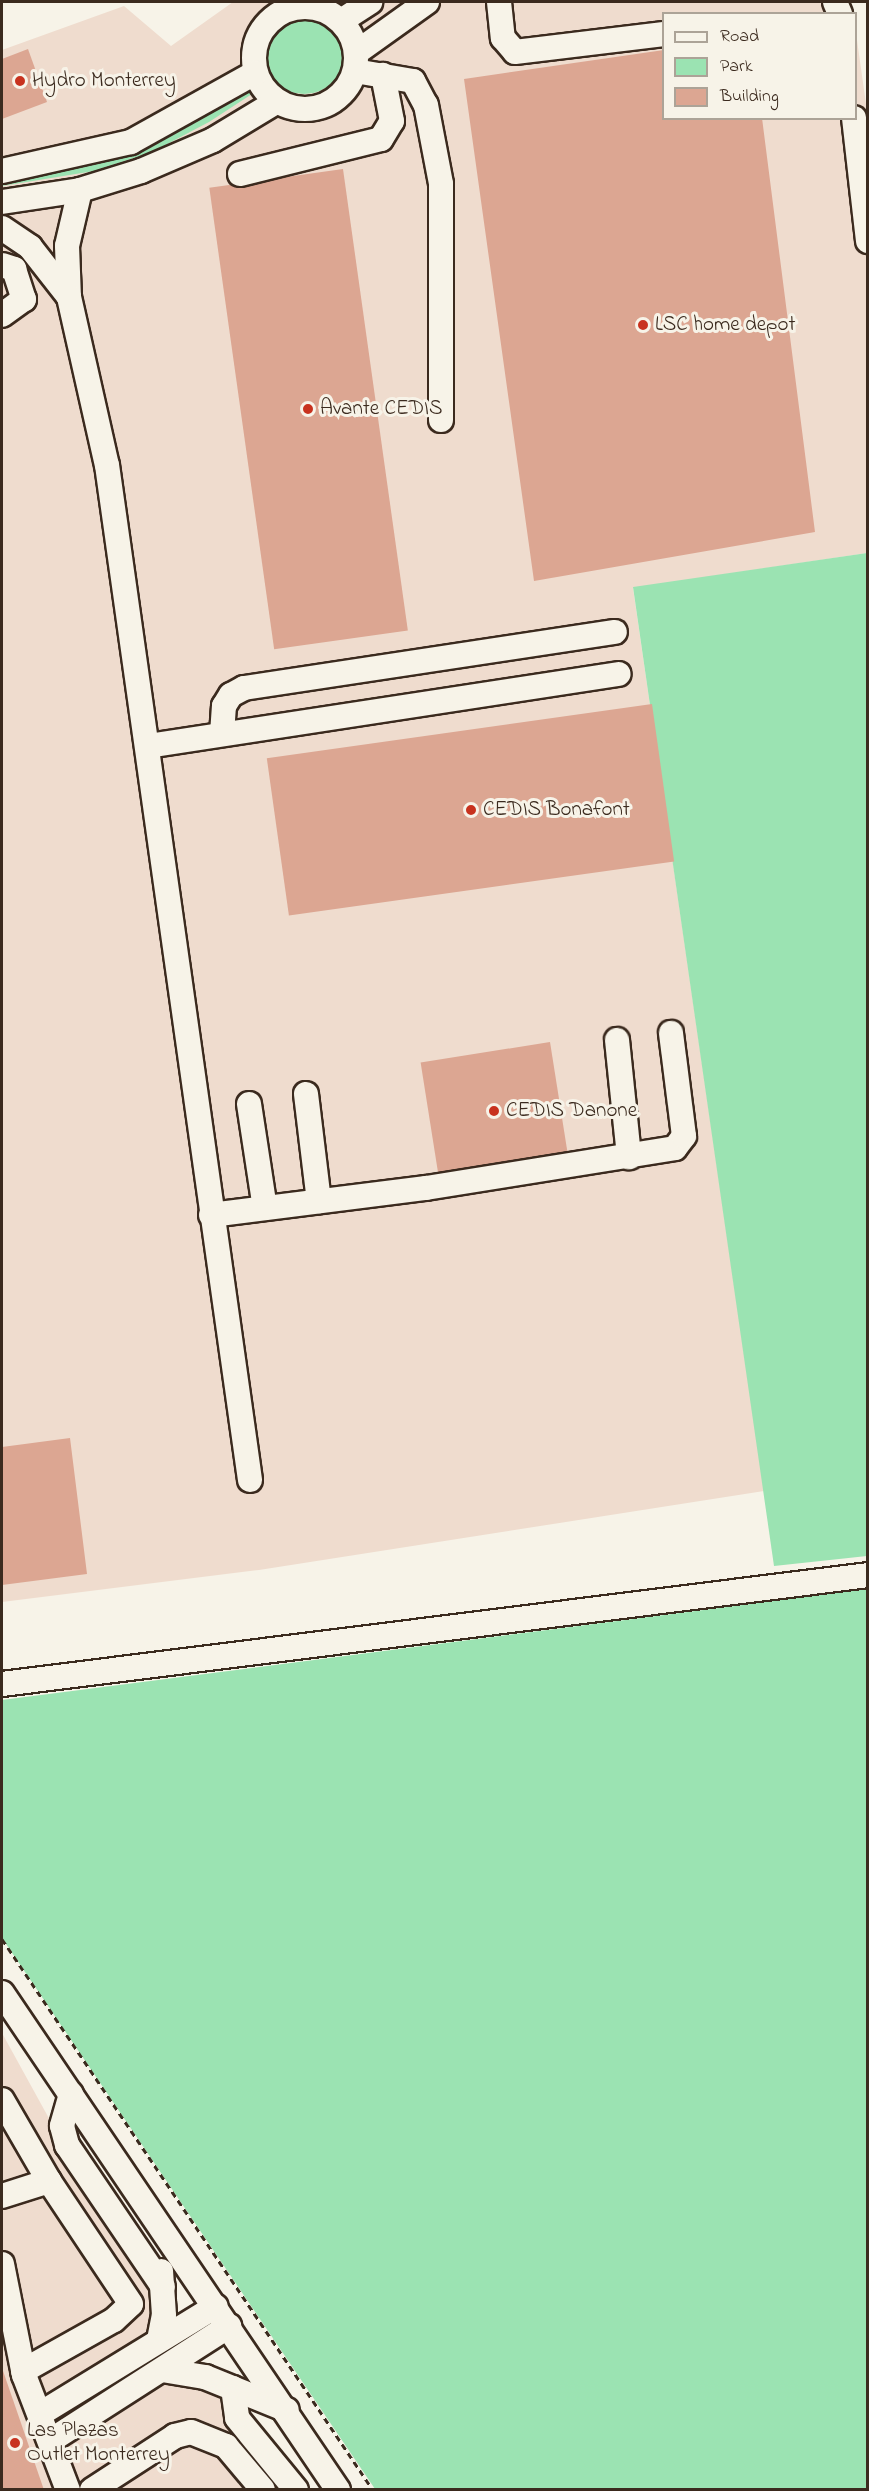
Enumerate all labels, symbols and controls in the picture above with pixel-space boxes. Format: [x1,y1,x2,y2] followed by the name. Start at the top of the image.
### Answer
[662,12,857,120] legend
[720,24,759,50] text: Road
[720,54,753,80] text: Park
[32,68,176,94] place label: Hydro Monterrey
[13,74,27,88] marker: Hydro Monterrey
[720,84,779,110] text: Building
[655,312,795,338] place label: LSC home depot
[636,318,650,332] marker: LSC home depot
[320,396,443,422] place label: Avante CEDIS
[301,402,315,416] marker: Avante CEDIS
[483,797,630,823] place label: CEDIS Bonafont
[464,803,478,817] marker: CEDIS Bonafont
[506,1098,637,1124] place label: CEDIS Danone
[487,1104,501,1118] marker: CEDIS Danone
[27,2418,170,2468] place label: Las Plazas Outlet Monterrey
[8,2436,22,2450] marker: Las Plazas Outlet Monterrey

